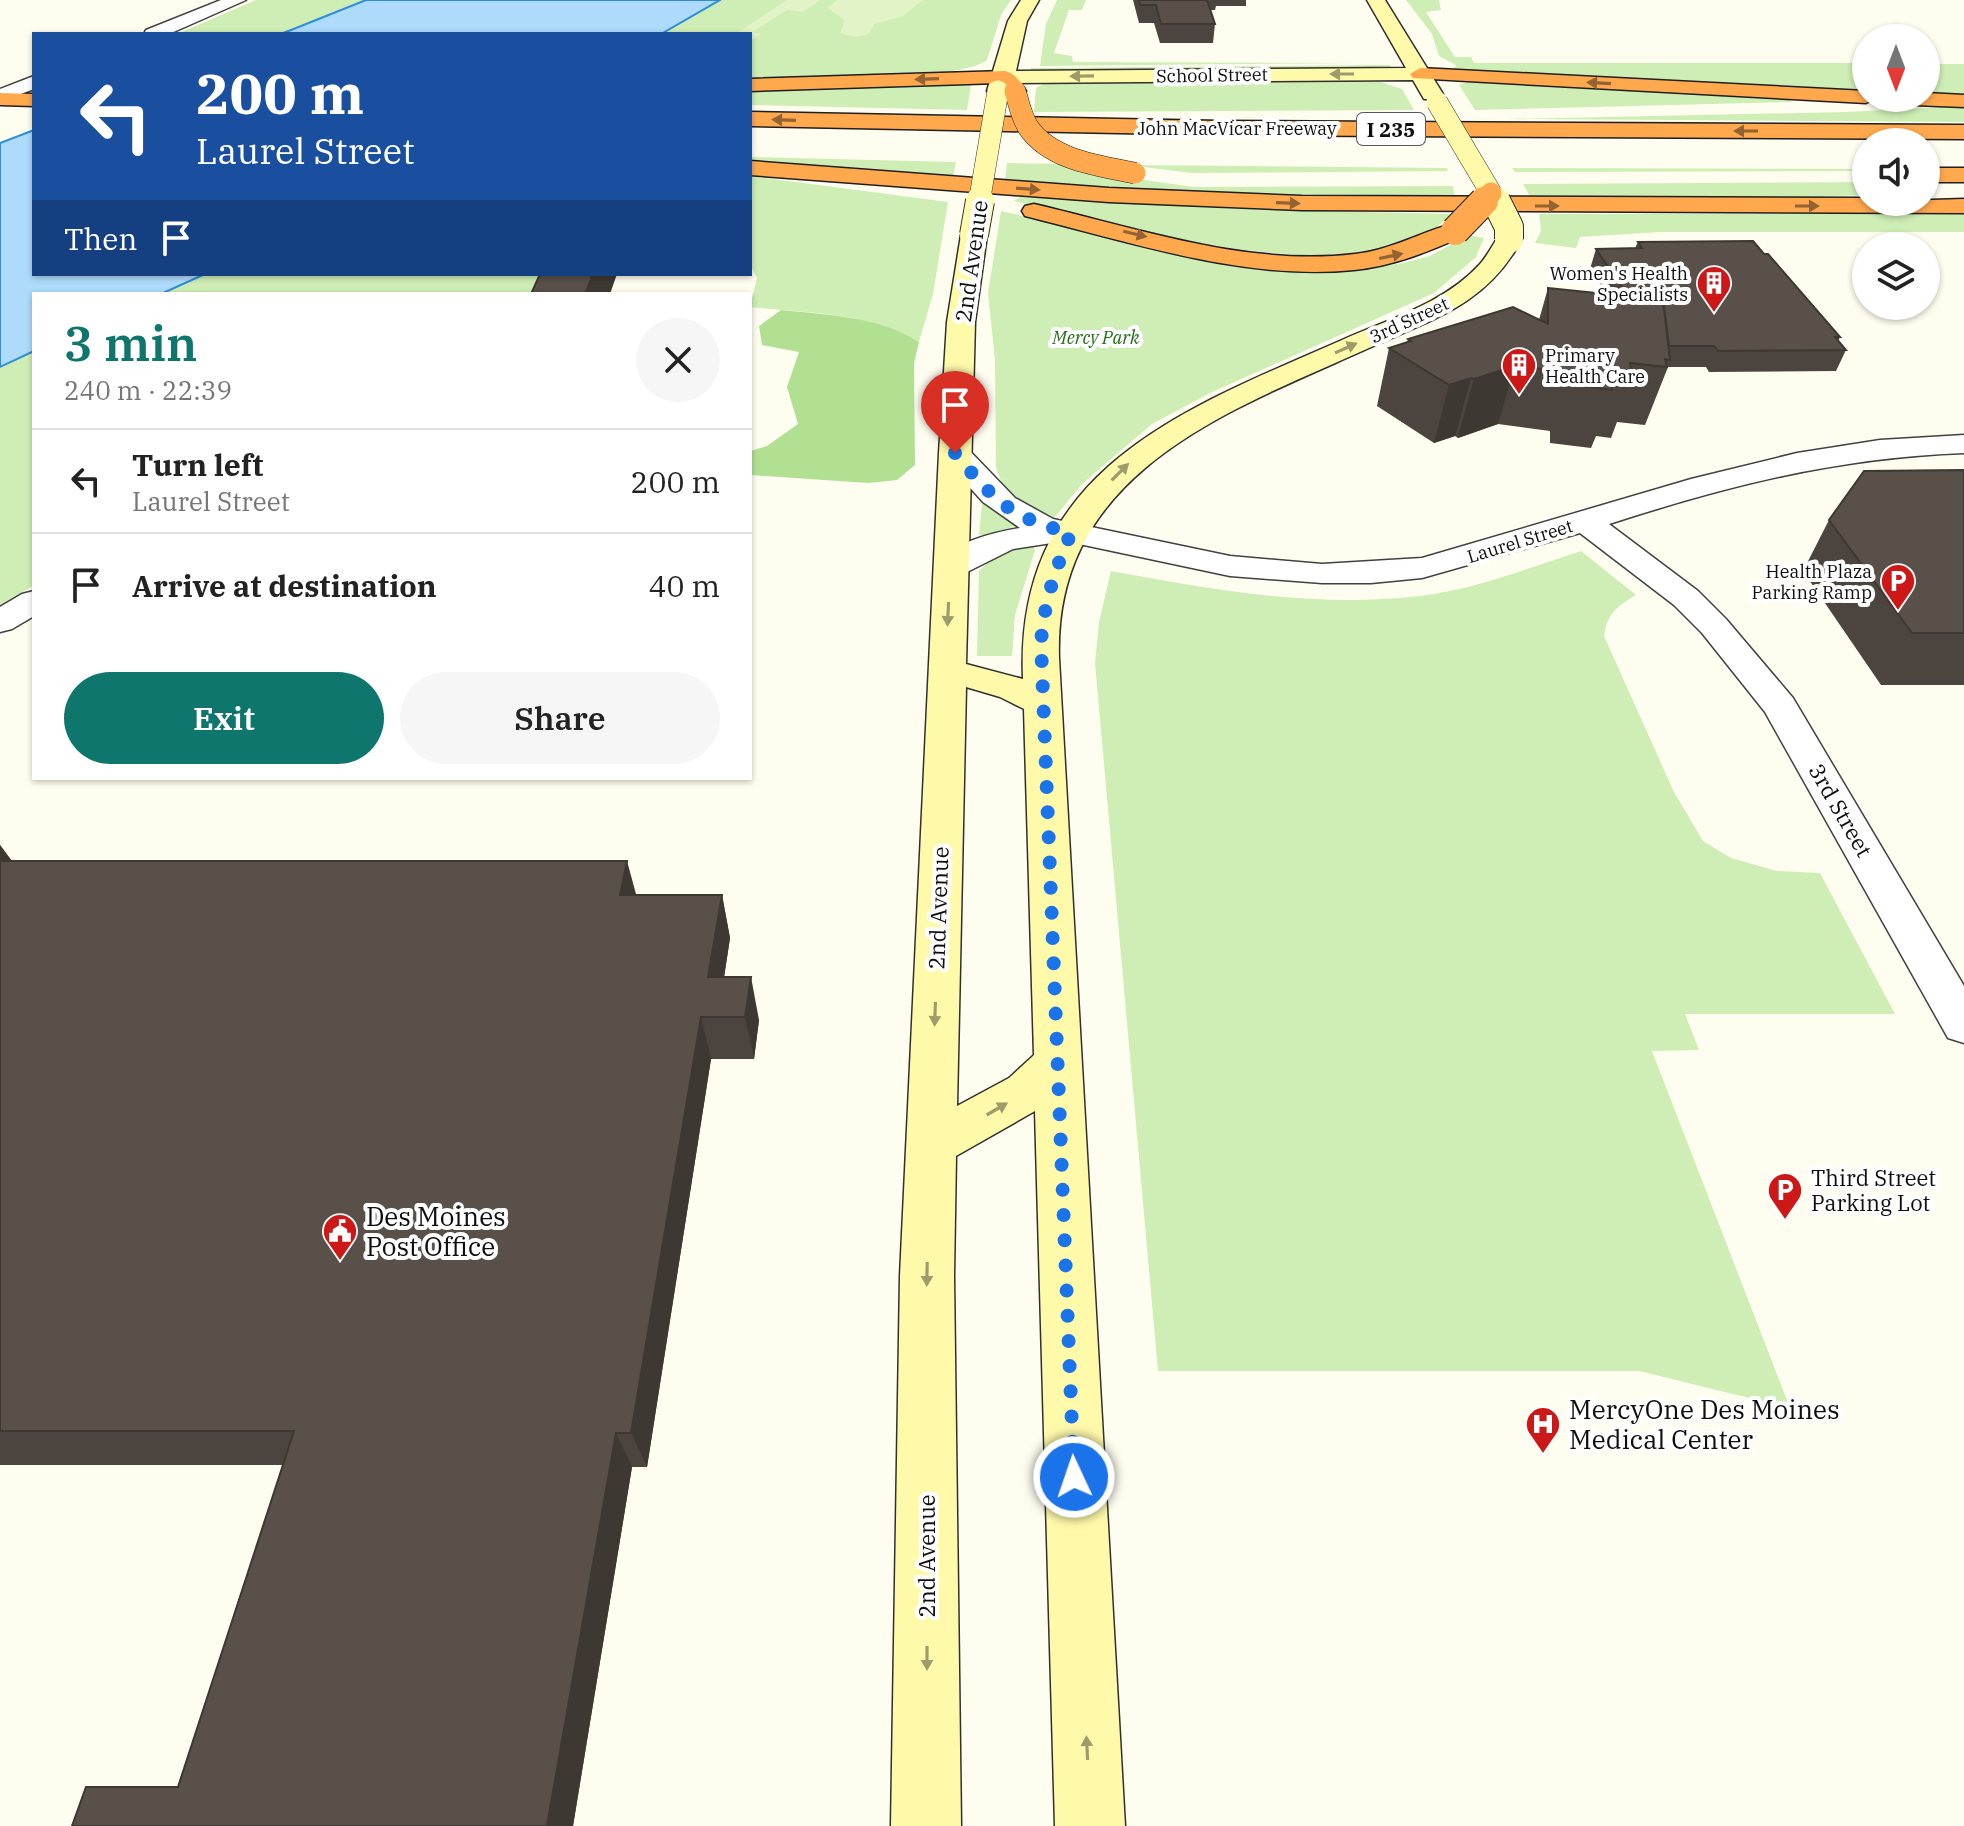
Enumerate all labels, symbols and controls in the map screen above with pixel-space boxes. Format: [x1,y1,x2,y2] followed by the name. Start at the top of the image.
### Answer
[1852,24,1940,112] north arrow
[1852,24,1940,320] map controls
[196,57,364,129] text: 200 m
[1156,63,1268,87] street label: School Street
[64,64,168,168] icon: left
[1329,68,1354,80] one-way arrow
[1069,70,1094,82] one-way arrow
[914,72,939,85] one-way arrow
[1586,76,1611,89] one-way arrow
[1357,113,1425,145] road number: I 235
[771,114,796,126] one-way arrow
[1137,117,1337,140] street label: John MacVicar Freeway
[1733,125,1758,137] one-way arrow
[196,127,415,174] text: Laurel Street
[1852,128,1940,216] button: sound
[1016,183,1041,196] one-way arrow
[1276,196,1301,209] one-way arrow
[948,198,994,324] street label: 2nd Avenue
[1535,200,1560,212] one-way arrow
[1795,200,1820,212] one-way arrow
[154,216,198,260] icon: arrive
[64,219,138,258] text: Then
[1122,228,1147,241] one-way arrow
[1852,232,1940,320] button: layers
[1379,249,1404,262] one-way arrow
[1550,262,1688,306] place label: Women's Health Specialists
[1695,264,1733,314] building icon: Women's Health Specialists
[1366,292,1452,348] street label: 3rd Street
[64,312,197,374] text: 3 min
[636,318,720,402] button: close
[1051,326,1140,349] park label: Mercy Park
[1334,342,1358,355] one-way arrow
[1545,344,1645,388] place label: Primary Health Care
[1500,346,1538,396] building icon: Primary Health Care
[921,371,989,453] pin
[64,373,232,407] text: 240 m · 22:39
[933,383,977,427] icon: arrive
[132,445,264,484] text: Turn left
[64,459,108,503] icon: left
[630,462,720,501] text: 200 m
[1110,463,1128,482] one-way arrow
[132,484,290,518] text: Laurel Street
[1464,514,1576,568] street label: Laurel Street
[1751,560,1872,604] place label: Health Plaza Parking Ramp
[1879,562,1917,612] parking icon: Health Plaza Parking Ramp
[64,563,108,607] icon: arrive
[132,566,437,605] text: Arrive at destination
[648,566,720,605] text: 40 m
[942,602,955,627] one-way arrow
[64,672,384,764] button: Exit
[400,672,720,764] button: Share
[1803,758,1879,862] street label: 3rd Street
[921,846,955,970] street label: 2nd Avenue
[929,1002,941,1027] one-way arrow
[986,1102,1008,1116] one-way arrow
[1811,1163,1936,1217] place label: Third Street Parking Lot
[1766,1171,1804,1221] parking icon: Third Street Parking Lot
[366,1199,506,1263] place label: Des Moines Post Office
[321,1212,359,1262] public building icon: Des Moines Post Office
[921,1262,933,1287] one-way arrow
[1569,1392,1840,1456] place label: MercyOne Des Moines Medical Center
[1524,1405,1562,1455] hospital icon: MercyOne Des Moines Medical Center
[1032,1435,1116,1519] position arrow
[912,1494,941,1618] street label: 2nd Avenue
[921,1646,933,1671] one-way arrow
[1080,1735,1093,1760] one-way arrow

